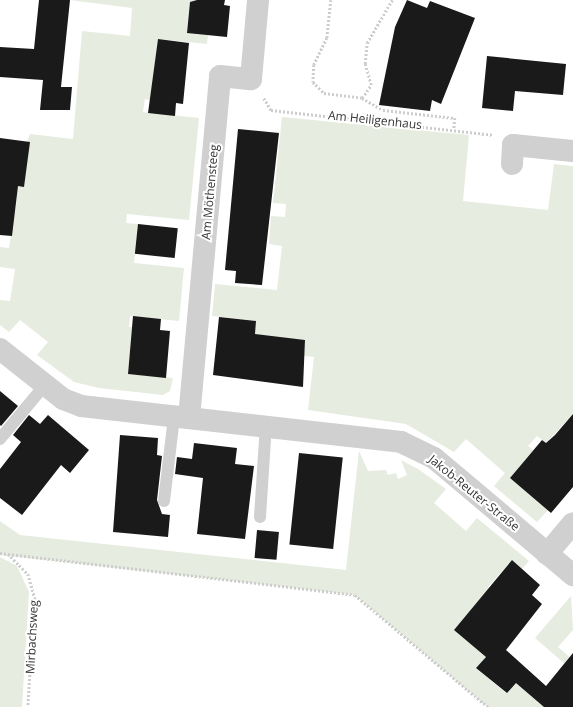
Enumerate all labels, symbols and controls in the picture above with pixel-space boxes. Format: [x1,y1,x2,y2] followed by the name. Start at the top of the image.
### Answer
[327,108,423,132] street label: Am Heiligenhaus
[199,144,221,240] street label: Am Möthensteeg
[426,452,522,534] street label: Jakob-Reuter-Straße
[23,600,41,674] street label: Mirbachsweg

